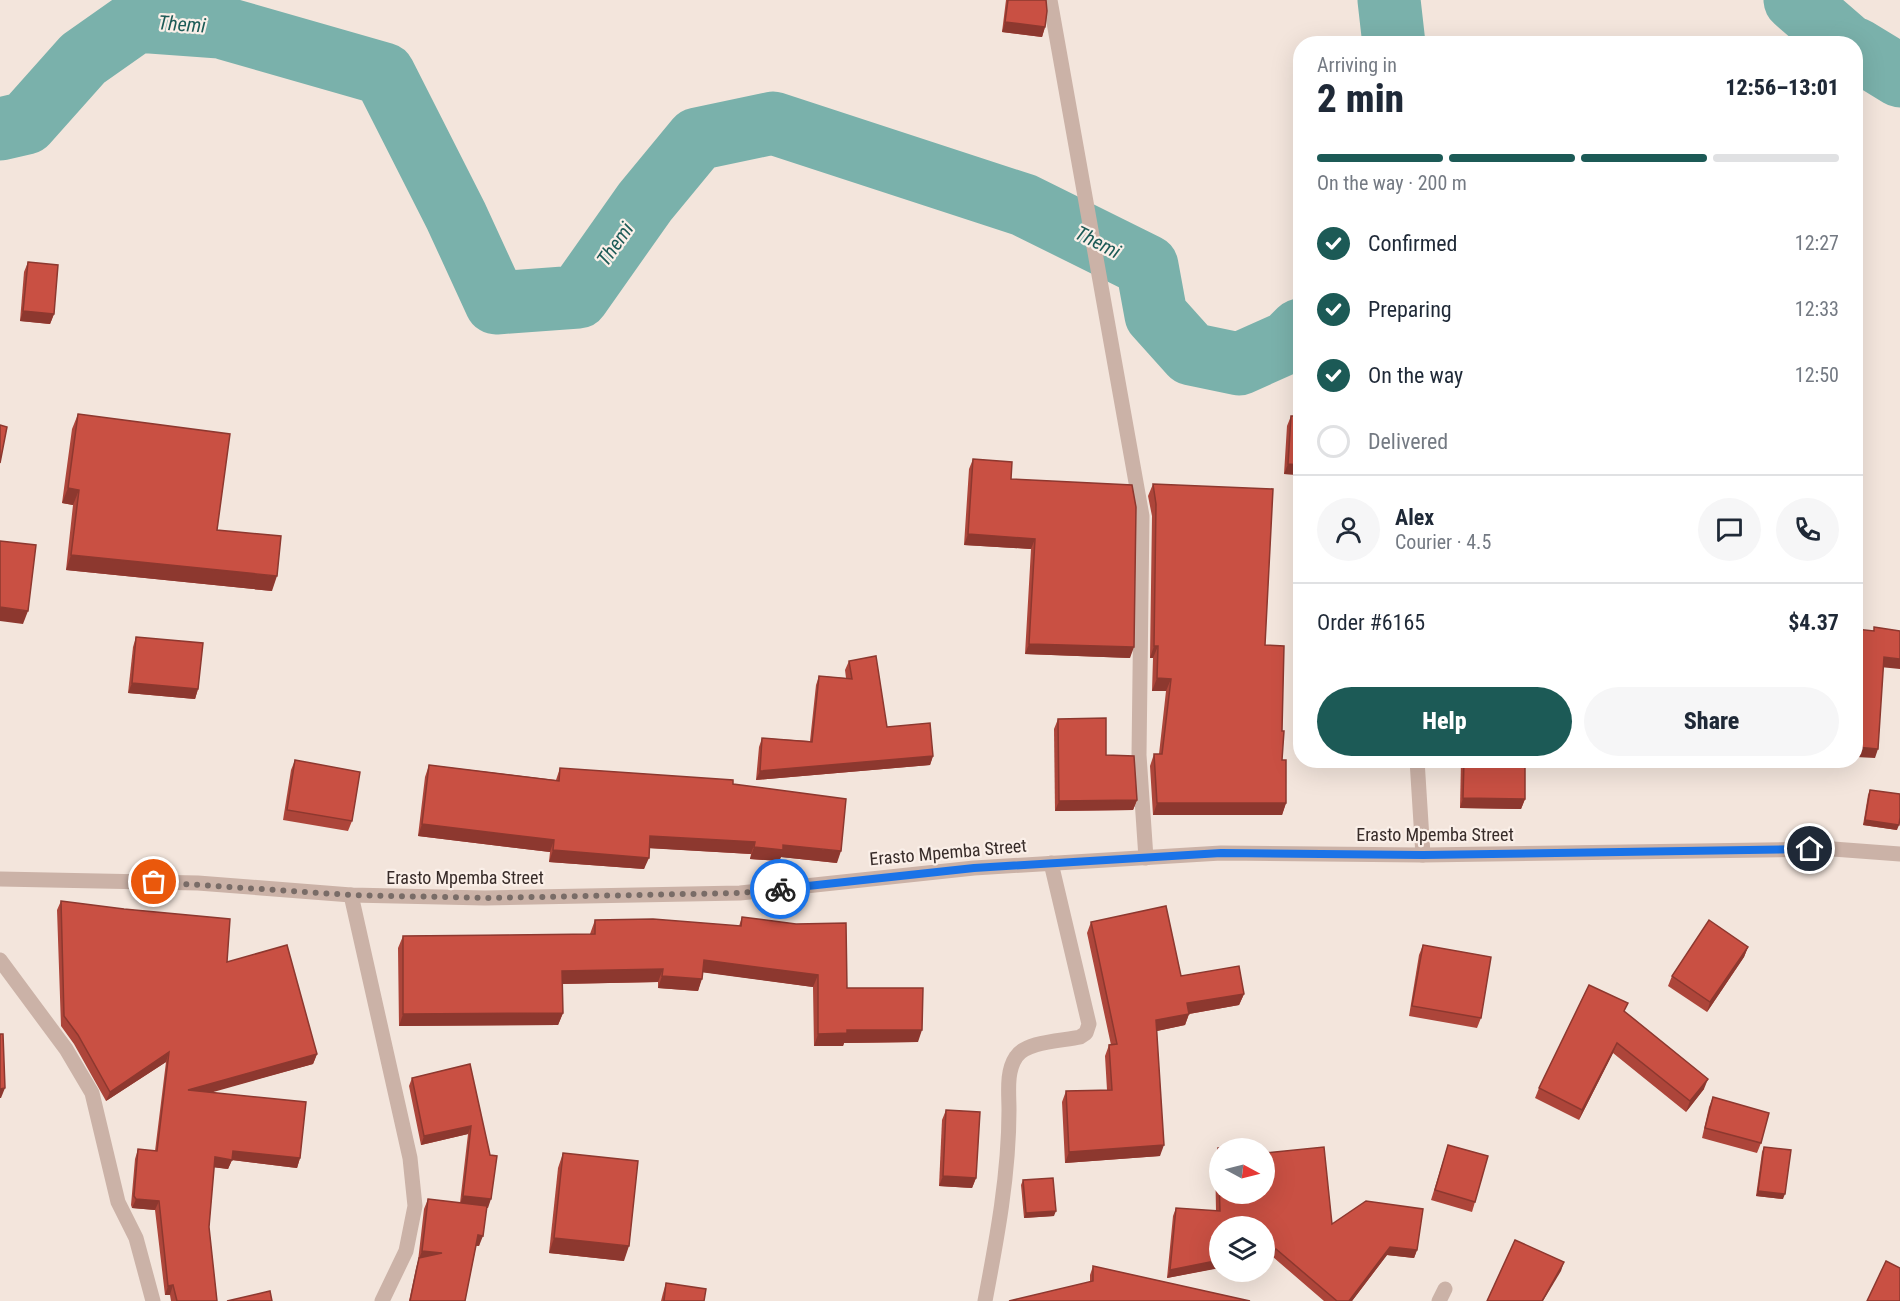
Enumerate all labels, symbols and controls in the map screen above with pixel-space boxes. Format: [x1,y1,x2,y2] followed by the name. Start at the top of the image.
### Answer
[157,10,207,38] water label: Themi
[1317,53,1397,77] text: Arriving in
[1725,75,1839,100] text: 12:56–13:01
[1317,76,1404,122] text: 2 min
[1317,171,1467,195] text: On the way · 200 m
[592,217,639,270] water label: Themi
[1071,220,1125,264] water label: Themi
[1317,227,1350,260] icon: check
[1368,231,1457,256] text: Confirmed
[1795,231,1839,255] text: 12:27
[1317,293,1350,326] icon: check
[1368,297,1452,322] text: Preparing
[1795,297,1839,321] text: 12:33
[1317,359,1350,392] icon: check
[1368,363,1463,388] text: On the way
[1795,363,1839,387] text: 12:50
[1368,429,1448,454] text: Delivered
[1317,498,1380,561] button: person
[1698,498,1761,561] button: chat
[1776,498,1839,561] button: phone
[1395,505,1434,530] text: Alex
[1395,530,1491,554] text: Courier · 4.5
[1317,610,1425,635] text: Order #6165
[1788,610,1839,635] text: $4.37
[1317,687,1572,756] button: Help
[1584,687,1839,756] button: Share
[1784,823,1835,874] pin
[1356,824,1514,845] street label: Erasto Mpemba Street
[1793,832,1826,865] icon: home
[869,835,1027,869] street label: Erasto Mpemba Street
[128,856,179,907] pin
[750,859,810,919] courier
[137,865,170,898] icon: bag
[386,867,544,888] street label: Erasto Mpemba Street
[764,873,797,906] icon: bike
[1209,1138,1275,1204] north arrow
[1209,1138,1275,1282] map controls
[1209,1216,1275,1282] button: layers

